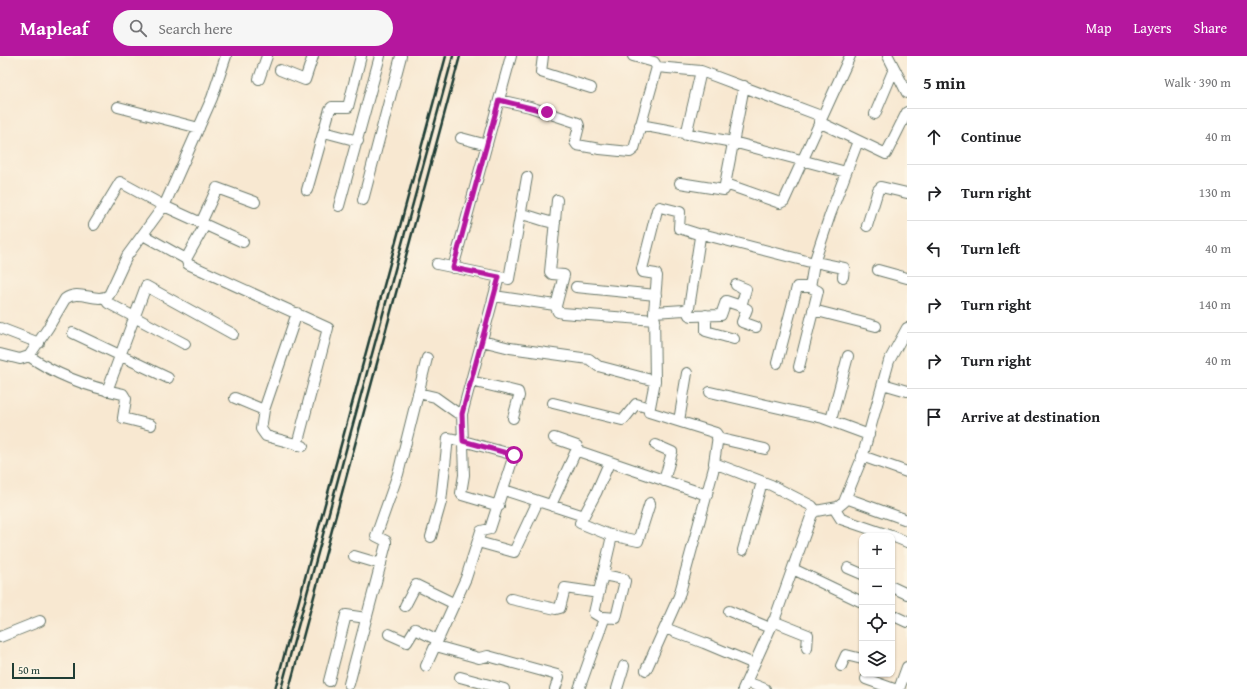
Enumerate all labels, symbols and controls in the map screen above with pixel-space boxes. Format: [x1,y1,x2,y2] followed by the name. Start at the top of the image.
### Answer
[113,10,393,46] search box
[20,14,89,42] text: Mapleaf
[127,17,149,39] icon: search
[159,18,233,39] text: Search here
[1086,18,1112,38] text: Map
[1134,18,1172,38] text: Layers
[1194,18,1227,38] text: Share
[923,70,965,95] text: 5 min
[1164,73,1231,92] text: Walk · 390 m
[538,103,556,121] route end
[923,126,945,148] icon: ahead
[961,126,1022,147] text: Continue
[1205,127,1231,146] text: 40 m
[923,182,945,204] icon: right
[961,182,1032,203] text: Turn right
[1199,183,1231,202] text: 130 m
[923,238,945,260] icon: left
[961,238,1020,259] text: Turn left
[1205,239,1231,258] text: 40 m
[923,294,945,316] icon: right
[961,294,1032,315] text: Turn right
[1199,295,1231,314] text: 140 m
[923,350,945,372] icon: right
[961,350,1032,371] text: Turn right
[1205,351,1231,370] text: 40 m
[923,406,945,428] icon: arrive
[961,406,1100,427] text: Arrive at destination
[505,446,523,464] route start
[859,533,895,677] map controls
[859,533,895,569] button: +
[859,569,895,605] button: −
[859,605,895,641] button: locate
[859,641,895,677] button: layers
[12,661,75,680] scale bar
[18,662,40,678] text: 50 m

